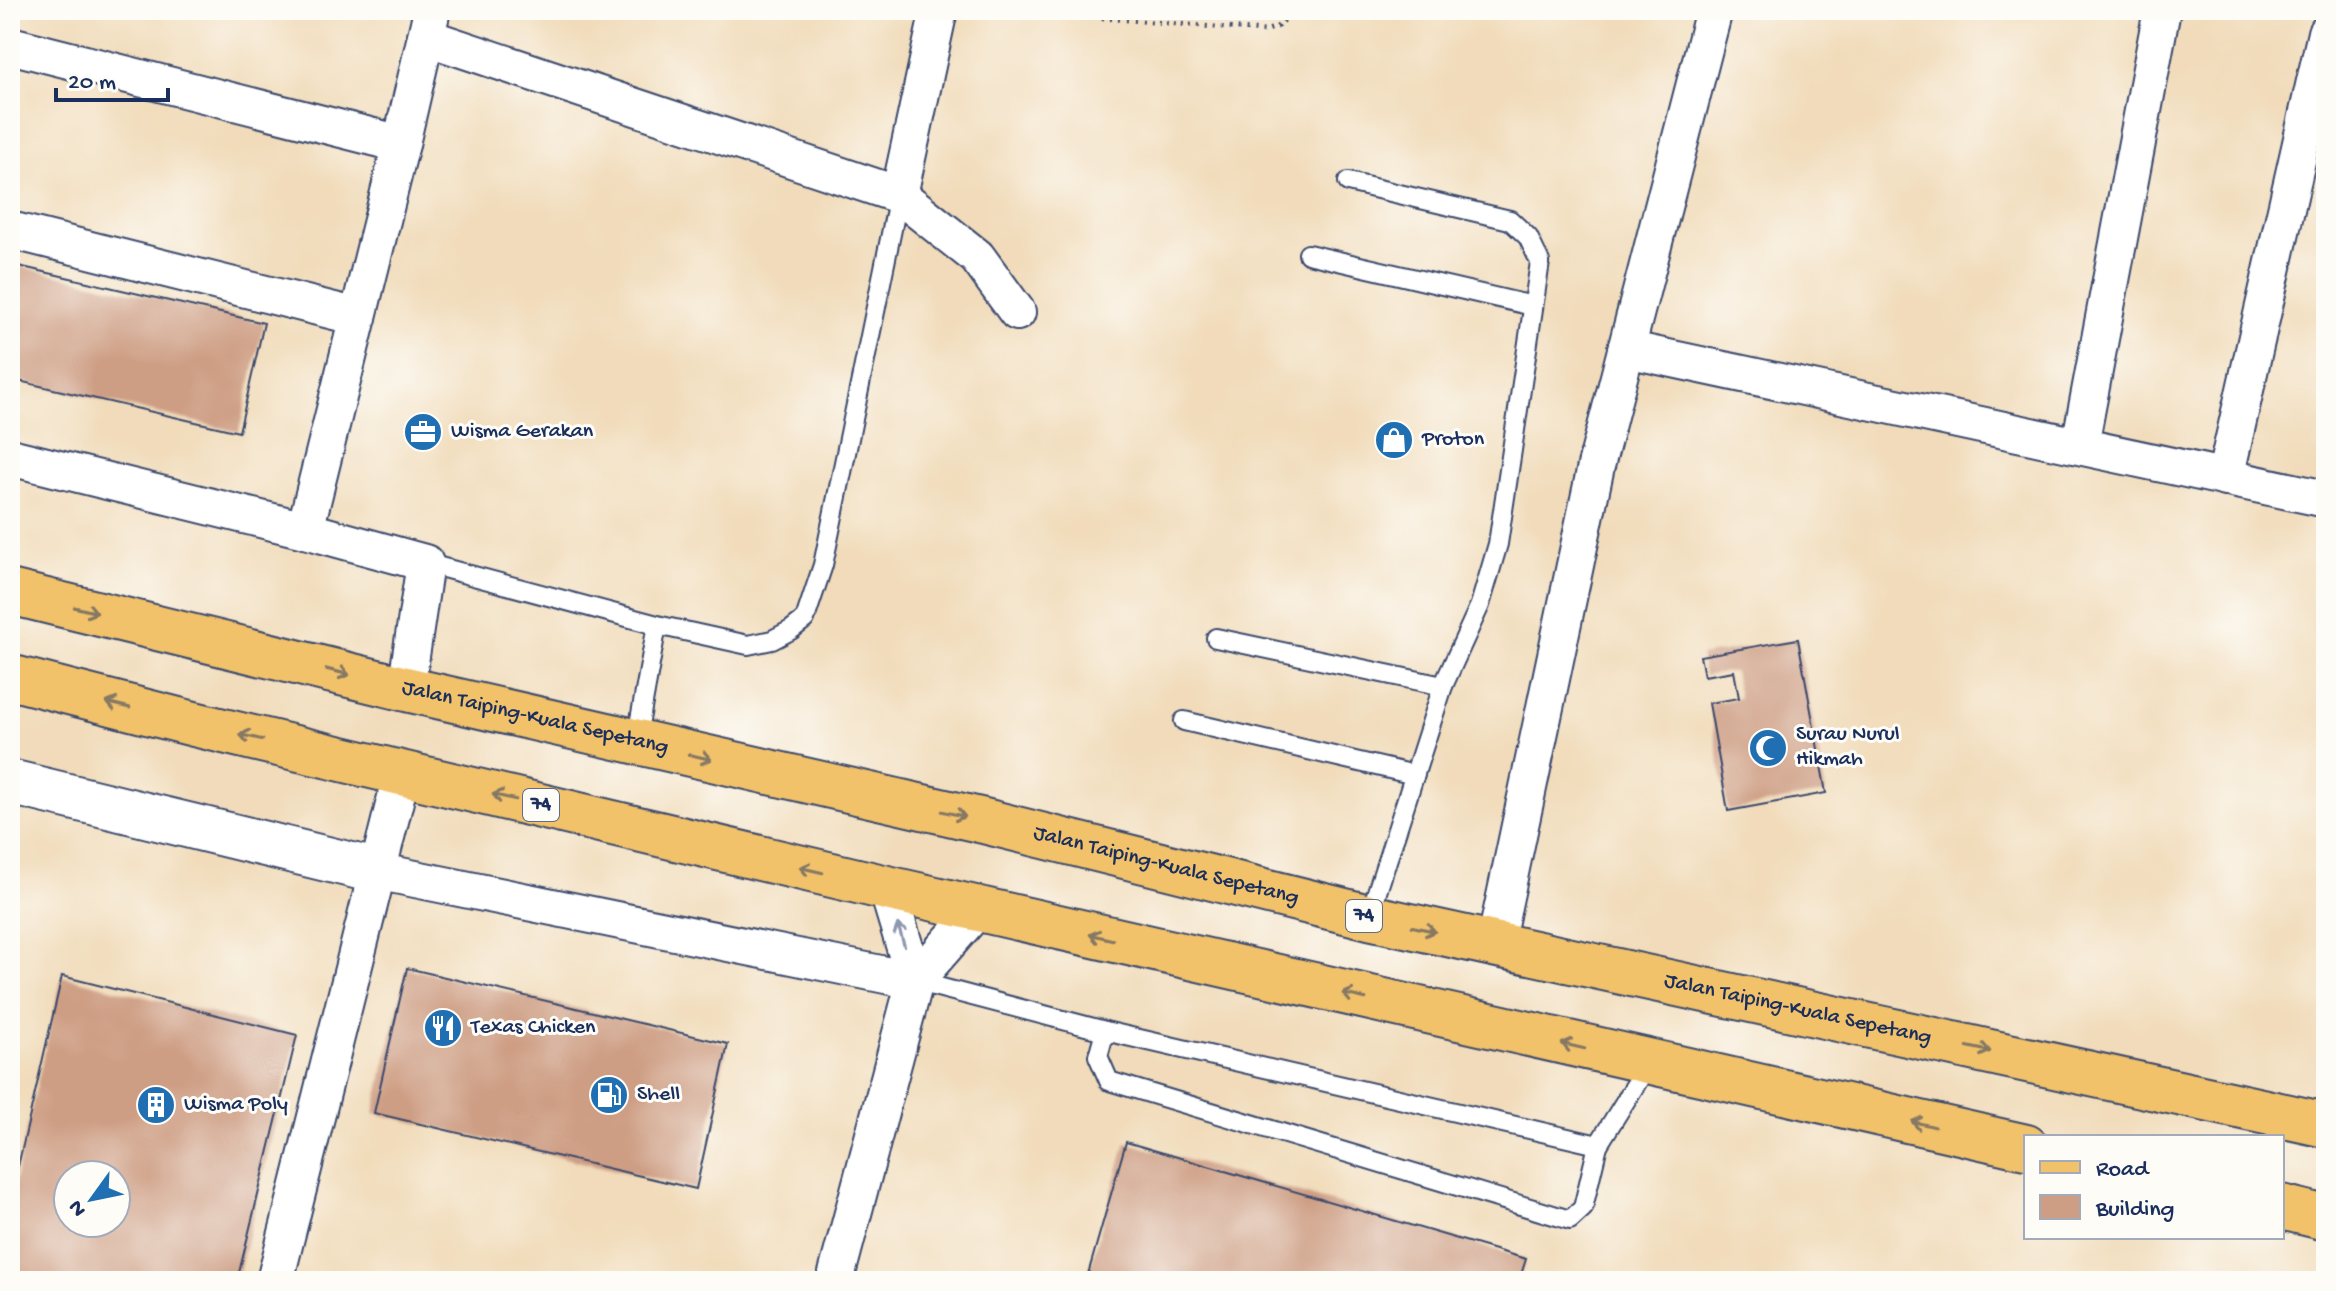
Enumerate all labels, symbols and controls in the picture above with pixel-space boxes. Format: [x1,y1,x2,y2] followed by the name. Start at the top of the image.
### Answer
[56,52,168,102] scale bar
[68,69,116,98] text: 20 m
[402,411,444,453] office icon: Wisma Gerakan
[451,419,594,445] place label: Wisma Gerakan
[1373,419,1415,461] shop icon: Proton
[1421,427,1485,453] place label: Proton
[72,604,98,619] one-way arrow
[325,666,351,681] one-way arrow
[399,675,671,761] street label: Jalan Taiping-Kuala Sepetang
[106,696,131,711] one-way arrow
[1796,722,1900,773] place label: Surau Nurul Hikmah
[1747,727,1789,769] mosque icon: Surau Nurul Hikmah
[239,729,264,744] one-way arrow
[687,750,712,765] one-way arrow
[492,789,517,804] one-way arrow
[523,789,559,821] road number: 74
[940,808,966,823] one-way arrow
[1030,821,1301,912] street label: Jalan Taiping-Kuala Sepetang
[799,862,825,877] one-way arrow
[1346,900,1382,932] road number: 74
[893,922,908,948] one-way arrow
[1411,922,1436,937] one-way arrow
[1088,929,1114,944] one-way arrow
[1662,969,1934,1052] street label: Jalan Taiping-Kuala Sepetang
[1342,988,1367,1003] one-way arrow
[422,1007,464,1049] restaurant icon: Texas Chicken
[469,1015,596,1041] place label: Texas Chicken
[1561,1038,1587,1053] one-way arrow
[1966,1042,1991,1057] one-way arrow
[588,1074,630,1116] fuel station icon: Shell
[637,1082,680,1108] place label: Shell
[135,1084,177,1126] building icon: Wisma Poly
[184,1092,288,1118] place label: Wisma Poly
[1910,1116,1936,1131] one-way arrow
[2024,1135,2284,1239] legend
[2096,1156,2150,1185] text: Road
[52,1159,132,1239] north arrow
[64,1195,93,1221] text: N
[2095,1196,2174,1225] text: Building

